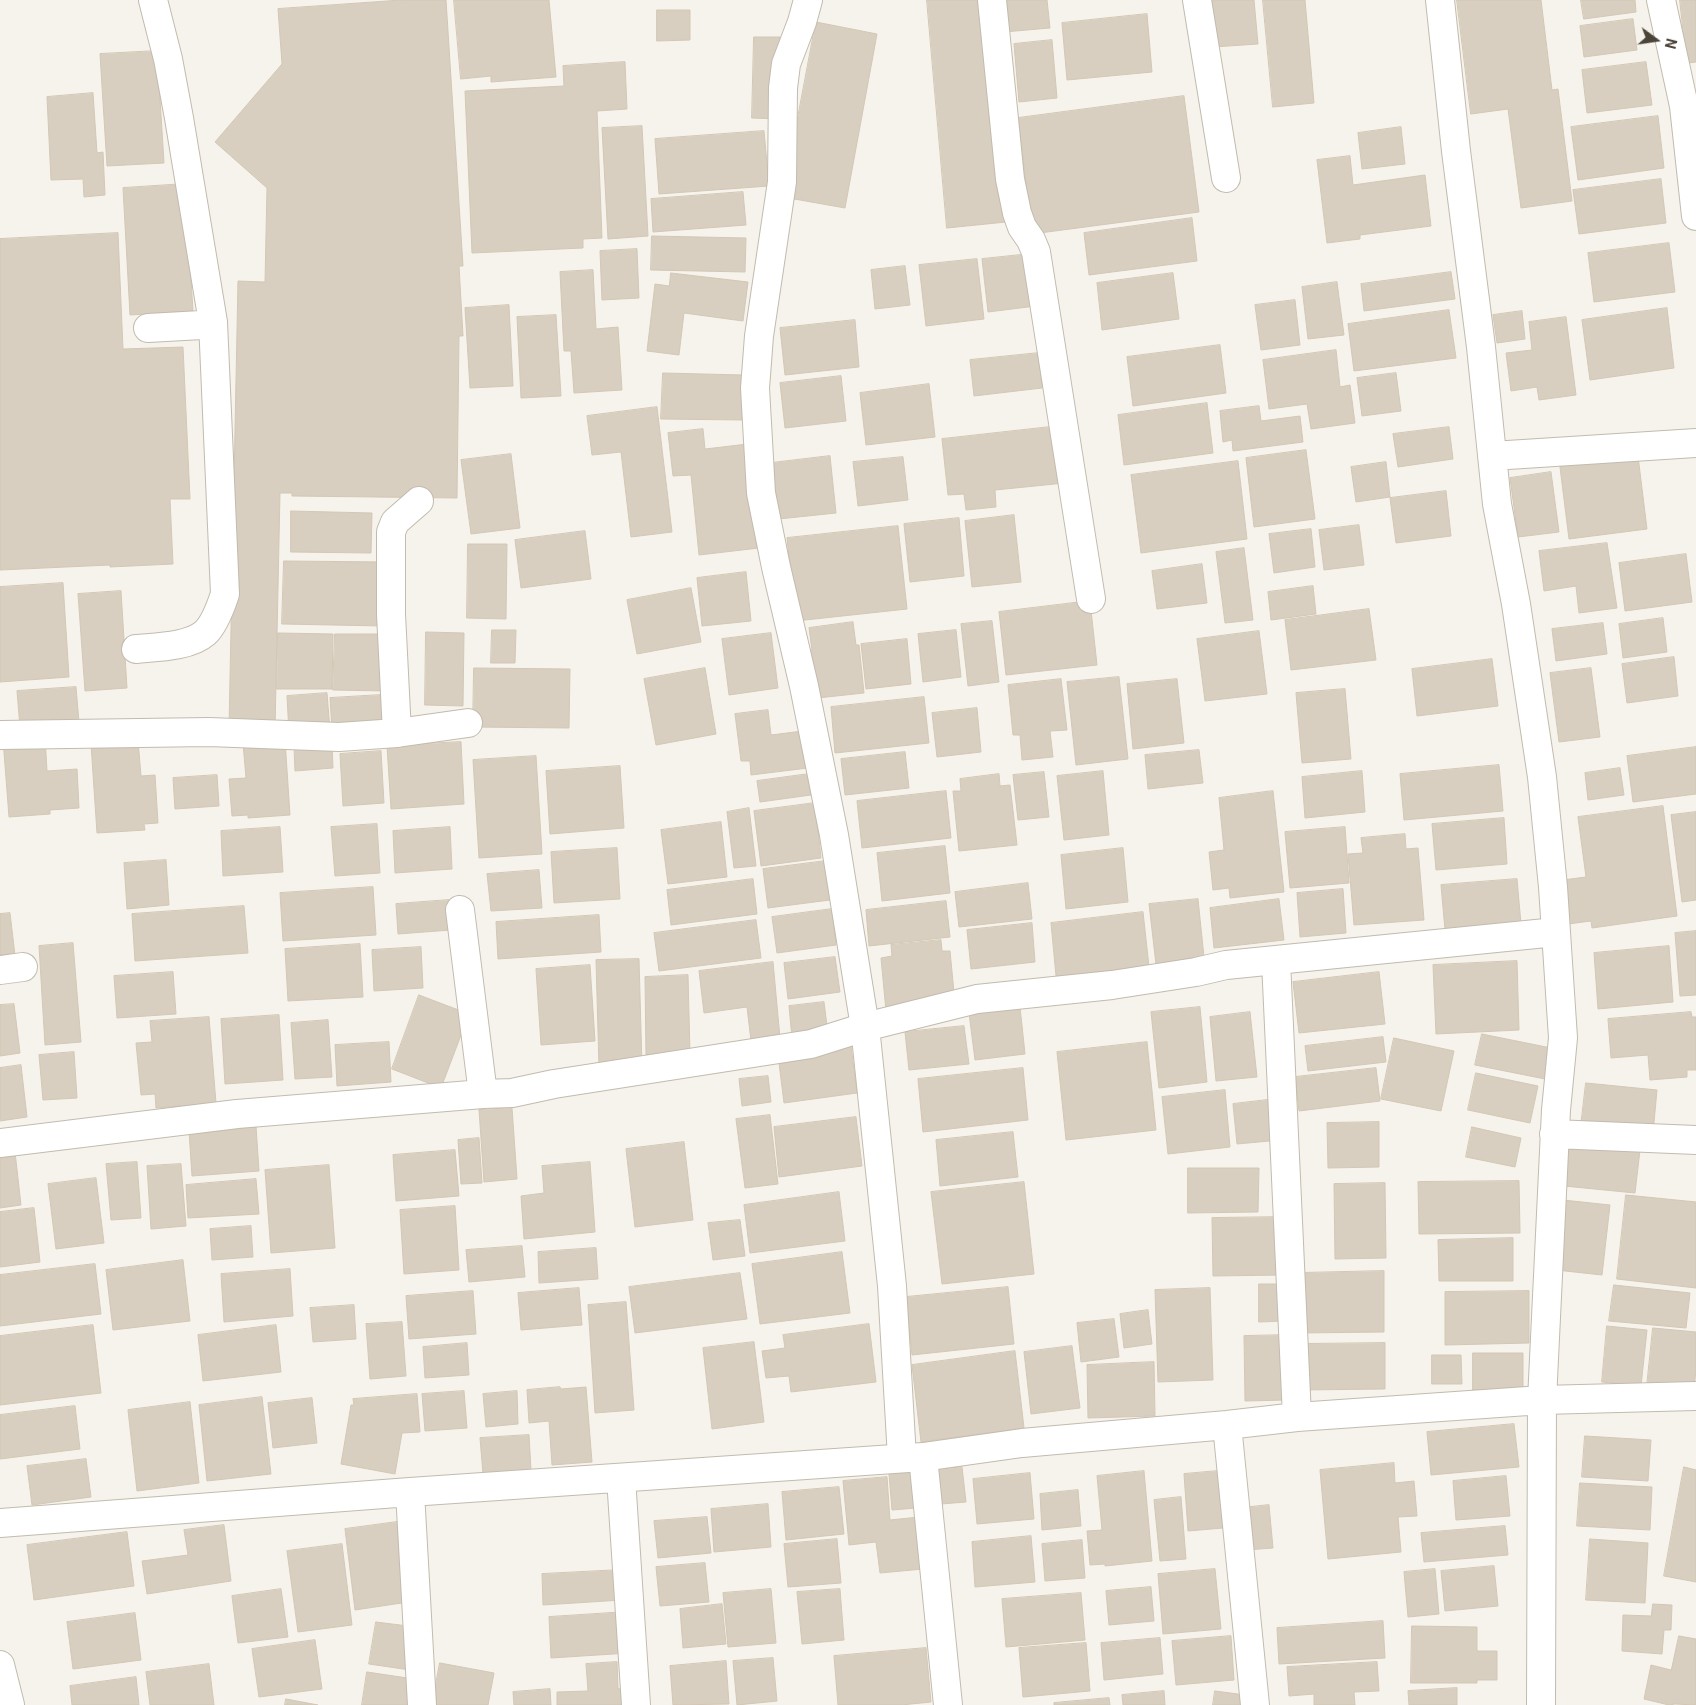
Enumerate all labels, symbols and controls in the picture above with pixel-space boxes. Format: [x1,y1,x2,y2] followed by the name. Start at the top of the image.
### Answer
[1631,15,1681,65] north arrow
[1662,37,1680,50] text: N

